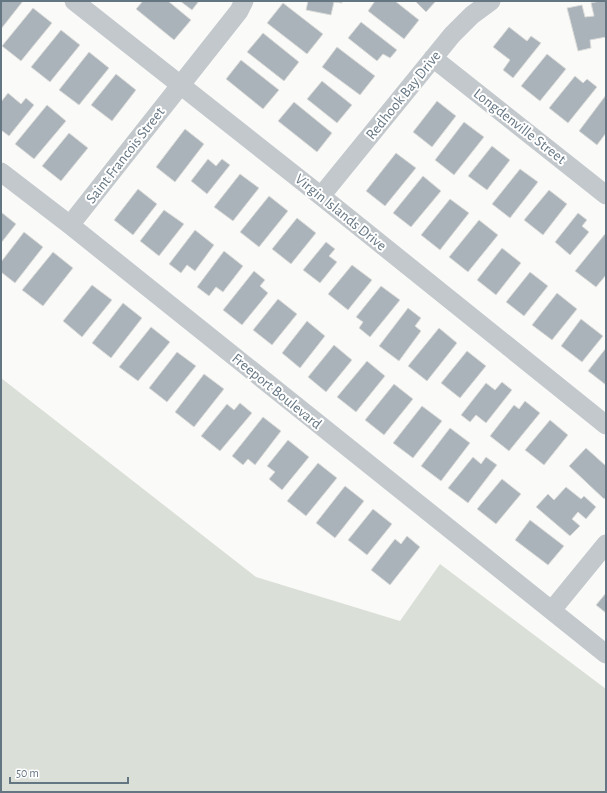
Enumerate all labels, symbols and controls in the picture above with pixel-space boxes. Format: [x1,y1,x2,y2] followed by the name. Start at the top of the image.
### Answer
[363,48,444,142] street label: Redhook Bay Drive
[471,86,569,167] street label: Longdenville Street
[83,104,168,206] street label: Saint Francois Street
[292,171,389,254] street label: Virgin Islands Drive
[229,351,325,432] street label: Freeport Boulevard
[10,759,128,785] scale bar
[16,767,39,779] text: 50 m

